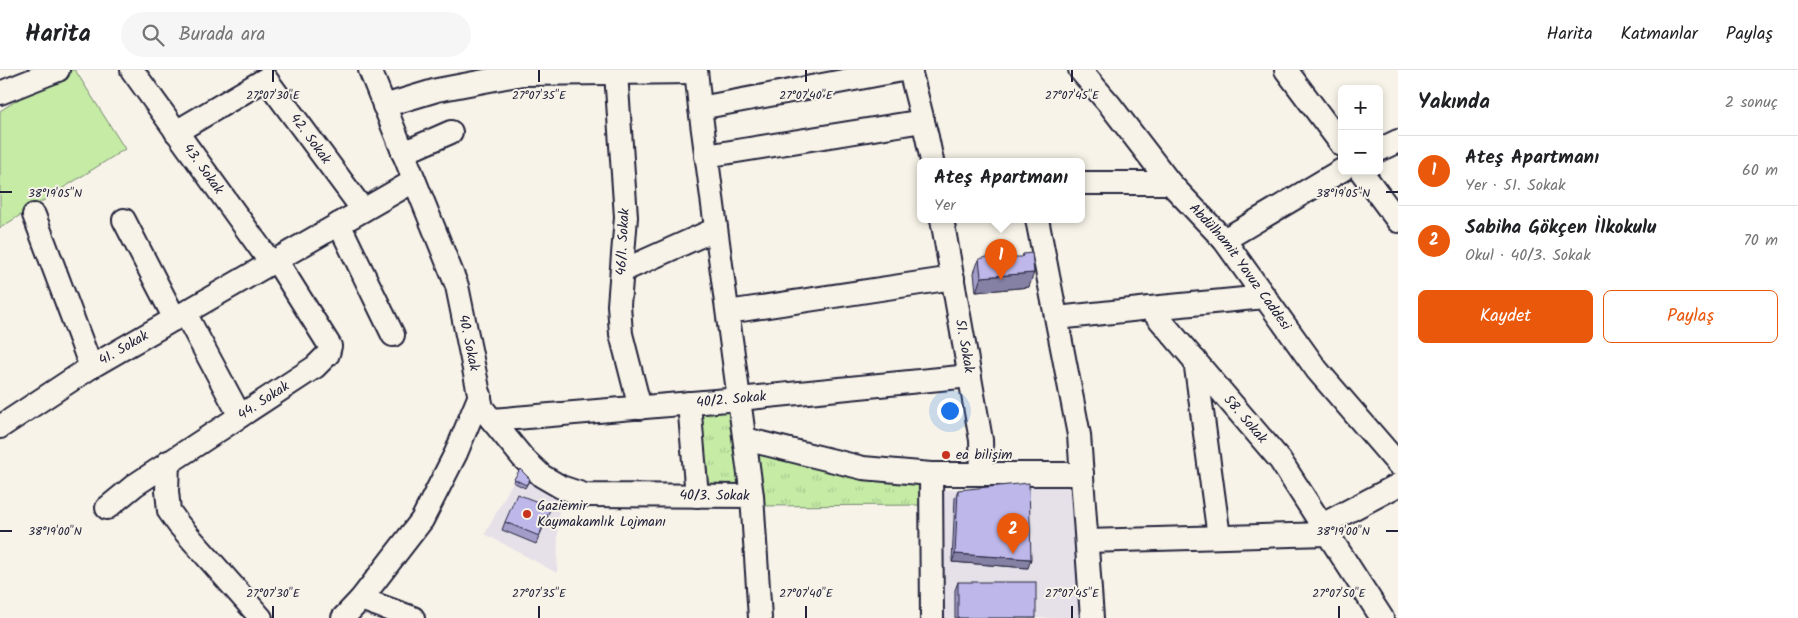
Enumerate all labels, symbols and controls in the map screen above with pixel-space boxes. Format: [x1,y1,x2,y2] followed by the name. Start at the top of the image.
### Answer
[121,12,471,57] search box
[25,15,91,54] text: Harita
[179,20,265,50] text: Burada ara
[1546,20,1593,49] text: Harita
[1621,20,1698,49] text: Katmanlar
[1726,20,1773,49] text: Paylaş
[139,21,167,49] icon: search
[1338,85,1383,175] map controls
[1338,85,1383,130] button: +
[246,86,301,105] text: 27°07'30"E
[512,86,567,105] text: 27°07'35"E
[779,86,834,105] text: 27°07'40"E
[1045,86,1100,105] text: 27°07'45"E
[1418,86,1490,119] text: Yakında
[1725,90,1778,115] text: 2 sonuç
[284,109,337,169] street label: 42. Sokak
[1338,130,1383,175] button: −
[177,139,229,199] street label: 43. Sokak
[1465,143,1599,173] text: Ateş Apartmanı
[917,158,1085,223] popup
[1432,158,1436,183] text: 1
[1742,158,1778,183] text: 60 m
[934,163,1068,193] text: Ateş Apartmanı
[1465,173,1565,198] text: Yer · 51. Sokak
[28,184,82,203] text: 38°19'05"N
[1316,184,1370,203] text: 38°19'05"N
[934,193,956,218] text: Yer
[1184,198,1297,336] street label: Abdülhamit Yavuz Caddesi
[610,207,636,276] street label: 46/1. Sokak
[1465,213,1656,243] text: Sabiha Gökçen İlkokulu
[1429,228,1439,253] text: 2
[1743,228,1778,253] text: 70 m
[985,239,1017,280] pin: 1
[1465,243,1591,268] text: Okul · 40/3. Sokak
[1418,290,1593,343] button: Kaydet
[1603,290,1778,343] button: Paylaş
[452,313,485,374] street label: 40. Sokak
[949,317,980,375] street label: 51. Sokak
[94,325,153,371] street label: 41. Sokak
[233,375,294,426] street label: 44. Sokak
[695,385,768,414] street label: 40/2. Sokak
[1218,390,1273,449] street label: 58. Sokak
[937,398,963,424] your location
[956,444,1012,466] place label: ea bilişim
[940,449,952,461] marker: ea bilişim
[679,485,750,507] street label: 40/3. Sokak
[537,495,666,533] place label: Gaziemir Kaymakamlık Lojmanı
[521,508,533,520] marker: Gaziemir Kaymakamlık Lojmanı
[997,513,1029,554] pin: 2
[28,522,82,541] text: 38°19'00"N
[1316,522,1370,541] text: 38°19'00"N
[246,584,301,603] text: 27°07'30"E
[512,584,567,603] text: 27°07'35"E
[779,584,834,603] text: 27°07'40"E
[1045,584,1100,603] text: 27°07'45"E
[1312,584,1367,603] text: 27°07'50"E

